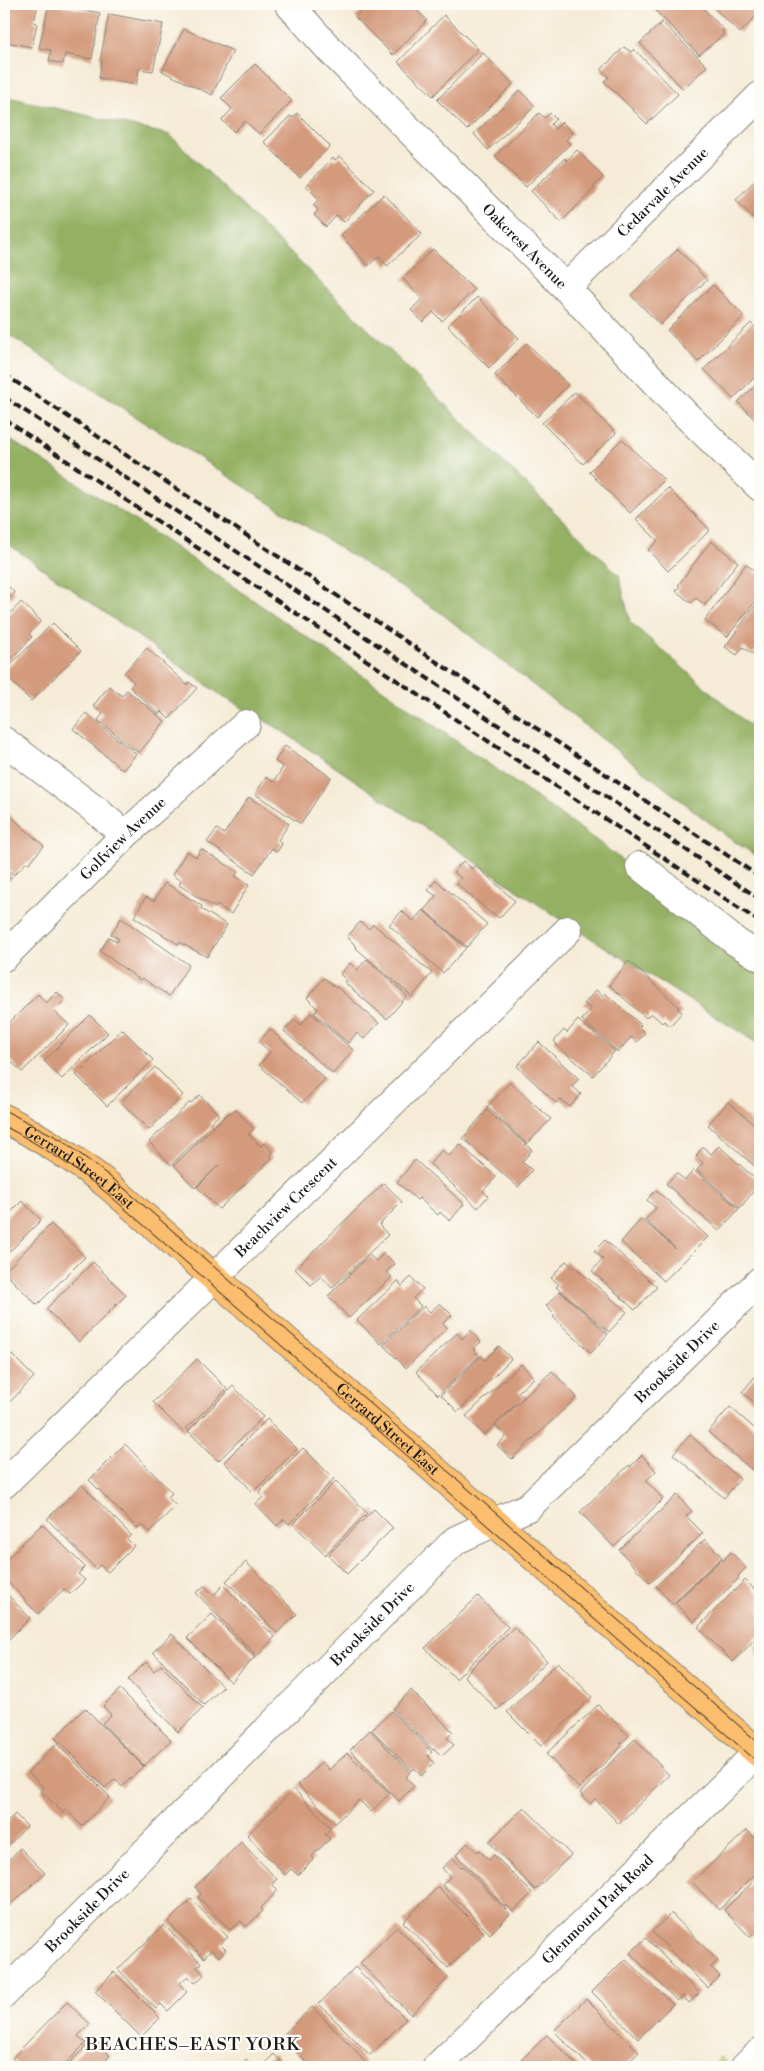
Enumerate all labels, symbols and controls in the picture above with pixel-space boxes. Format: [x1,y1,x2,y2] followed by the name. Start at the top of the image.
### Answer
[613,143,712,242] street label: Cedarvale Avenue
[478,199,571,293] street label: Oakcrest Avenue
[76,793,170,884] street label: Golfview Avenue
[21,1122,139,1214] street label: Gerrard Street East
[230,1152,341,1262] street label: Beachview Crescent
[630,1316,724,1408] street label: Brookside Drive
[332,1379,444,1480] street label: Gerrard Street East
[326,1578,418,1671] street label: Brookside Drive
[538,1850,658,1968] street label: Glenmount Park Road
[41,1864,133,1957] street label: Brookside Drive
[85,2033,301,2056] district label: BEACHES–EAST YORK

